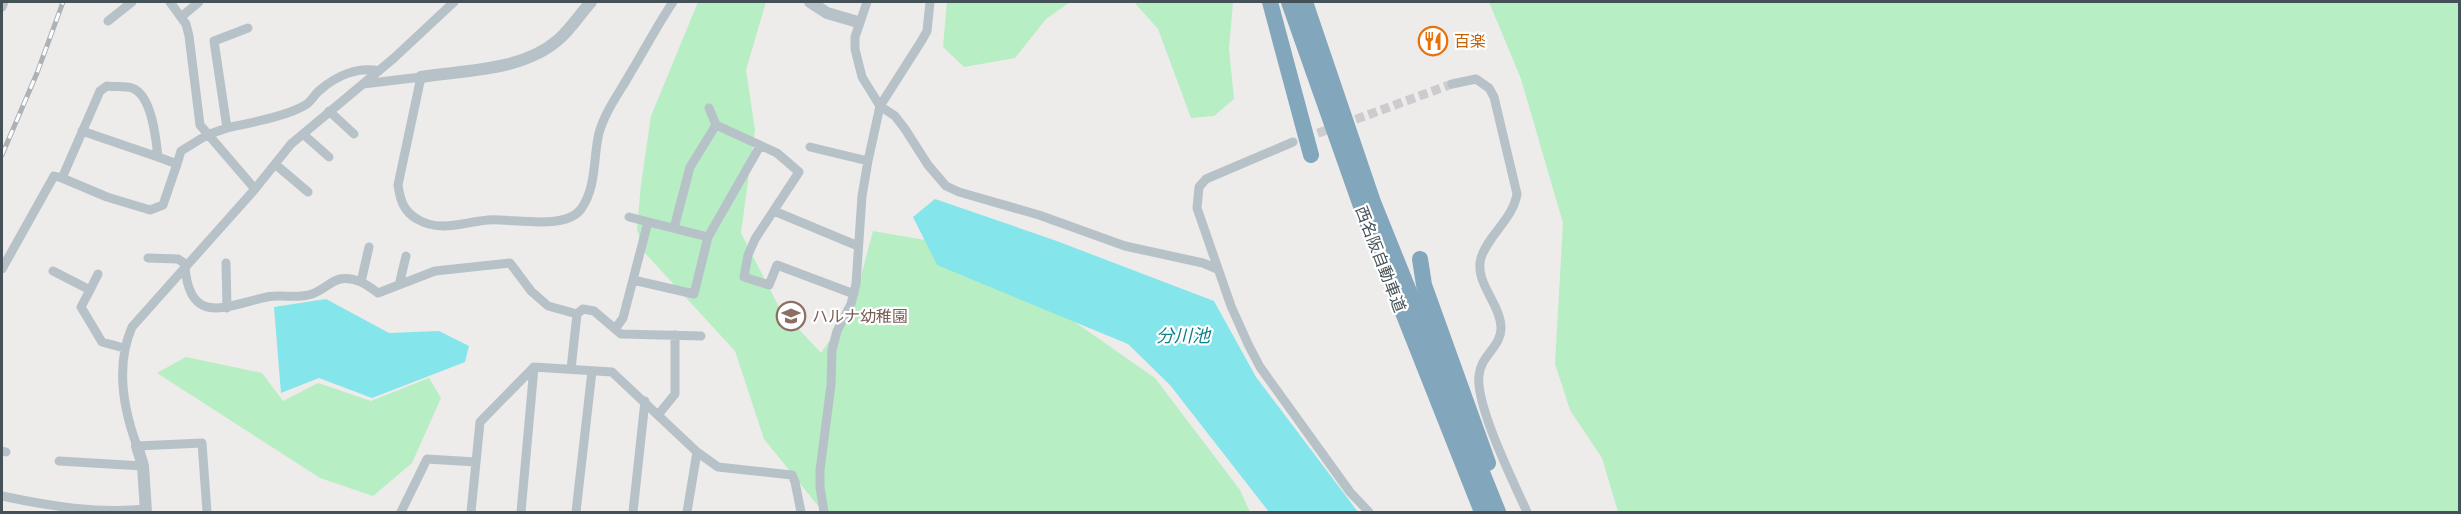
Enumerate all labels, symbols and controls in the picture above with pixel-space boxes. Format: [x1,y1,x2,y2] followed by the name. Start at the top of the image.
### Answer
[1417,25,1449,57] restaurant icon: 百楽
[1454,30,1486,52] place label: 百楽
[1351,203,1411,315] street label: 西名阪自動車道
[775,300,807,332] school or university icon: ハルナ幼稚園
[812,305,908,327] place label: ハルナ幼稚園
[1156,323,1212,347] water label: 分川池

